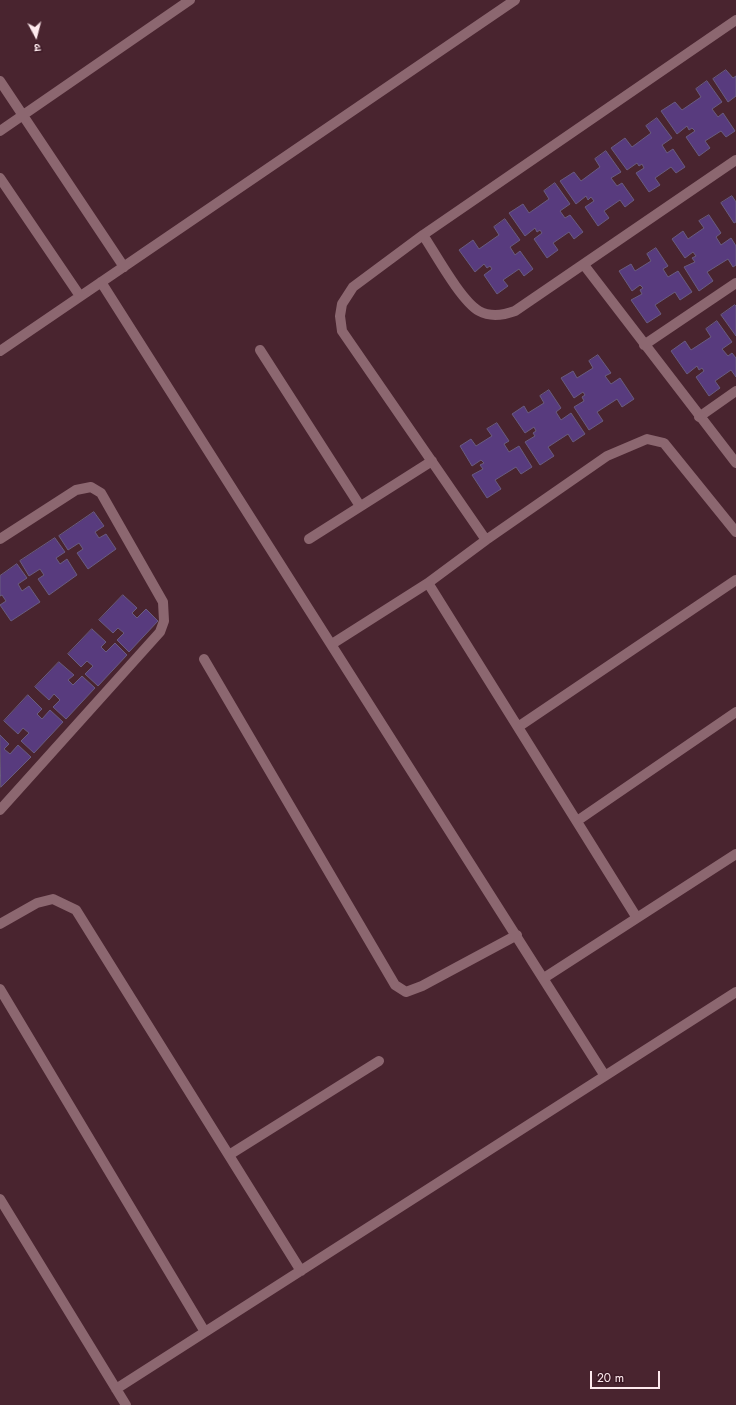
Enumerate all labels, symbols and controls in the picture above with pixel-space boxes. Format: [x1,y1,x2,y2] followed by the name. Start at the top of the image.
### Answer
[16,16,56,56] north arrow
[33,40,42,56] text: उ
[592,1363,662,1389] scale bar
[597,1369,624,1387] text: 20 m

